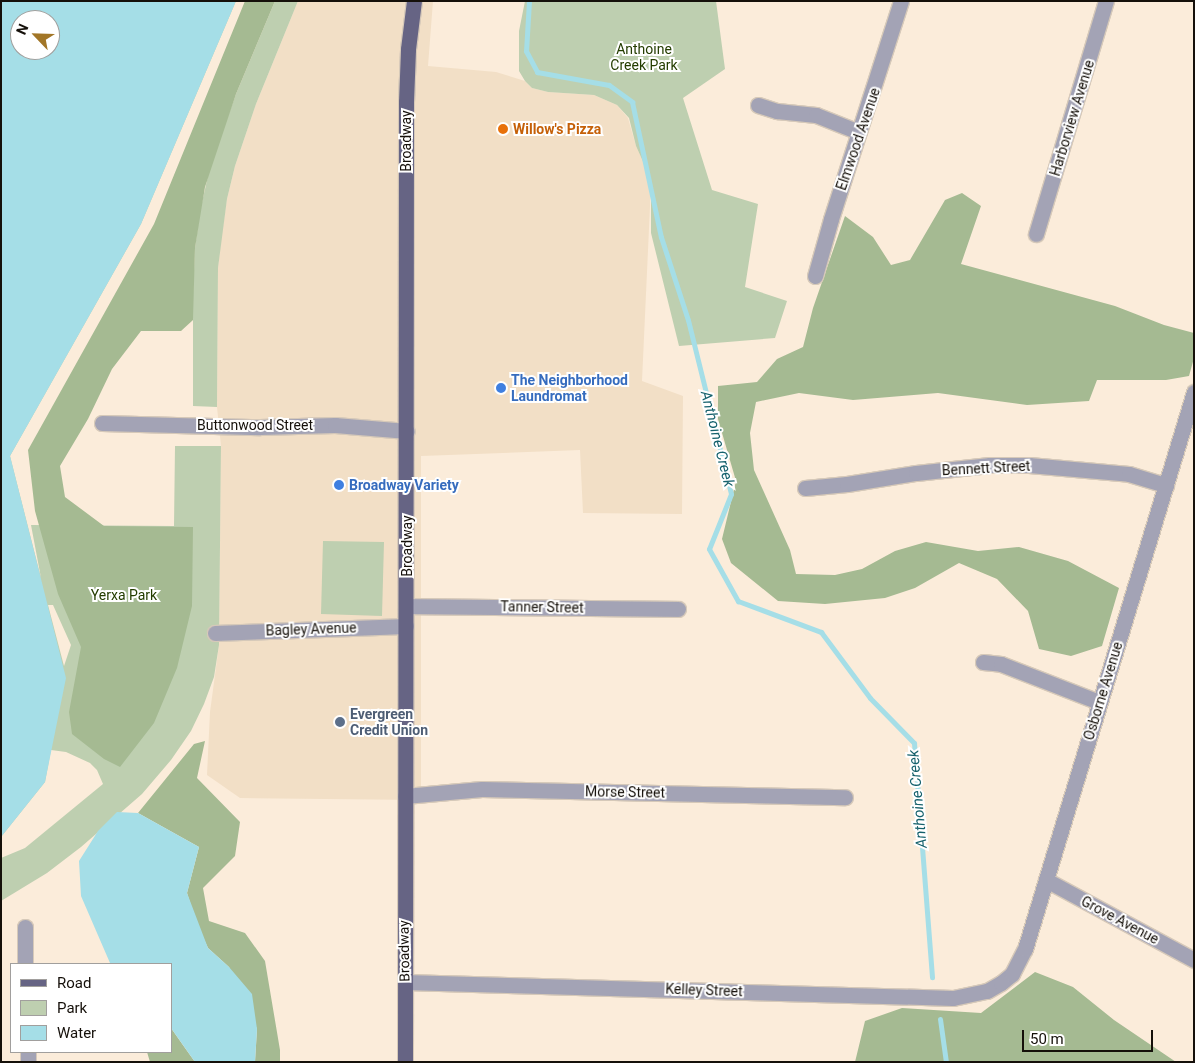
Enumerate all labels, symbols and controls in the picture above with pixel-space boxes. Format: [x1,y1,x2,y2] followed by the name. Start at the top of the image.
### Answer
[10,10,60,60] north arrow
[13,22,32,37] text: N
[610,41,678,74] park label: Anthoine Creek Park
[1046,58,1098,178] street label: Harborview Avenue
[833,86,883,192] street label: Elmwood Avenue
[398,110,414,172] street label: Broadway
[513,121,601,137] place label: Willow's Pizza
[497,123,509,135] marker: Willow's Pizza
[511,372,628,404] place label: The Neighborhood Laundromat
[495,382,507,394] marker: The Neighborhood Laundromat
[696,389,738,489] water label: Anthoine Creek
[197,417,313,433] street label: Buttonwood Street
[941,457,1031,479] street label: Bennett Street
[349,477,459,493] place label: Broadway Variety
[333,479,345,491] marker: Broadway Variety
[399,515,415,577] street label: Broadway
[91,587,157,603] park label: Yerxa Park
[500,598,584,616] street label: Tanner Street
[265,619,357,639] street label: Bagley Avenue
[1080,640,1126,742] street label: Osborne Avenue
[350,706,428,739] place label: Evergreen Credit Union
[334,716,346,728] marker: Evergreen Credit Union
[905,749,931,849] water label: Anthoine Creek
[585,783,665,801] street label: Morse Street
[1078,893,1162,947] street label: Grove Avenue
[395,920,413,982] street label: Broadway
[10,963,172,1053] legend
[57,974,91,992] text: Road
[665,980,743,1000] street label: Kelley Street
[57,999,87,1017] text: Park
[1025,1020,1156,1052] scale bar
[57,1024,96,1042] text: Water
[1030,1030,1064,1048] text: 50 m

